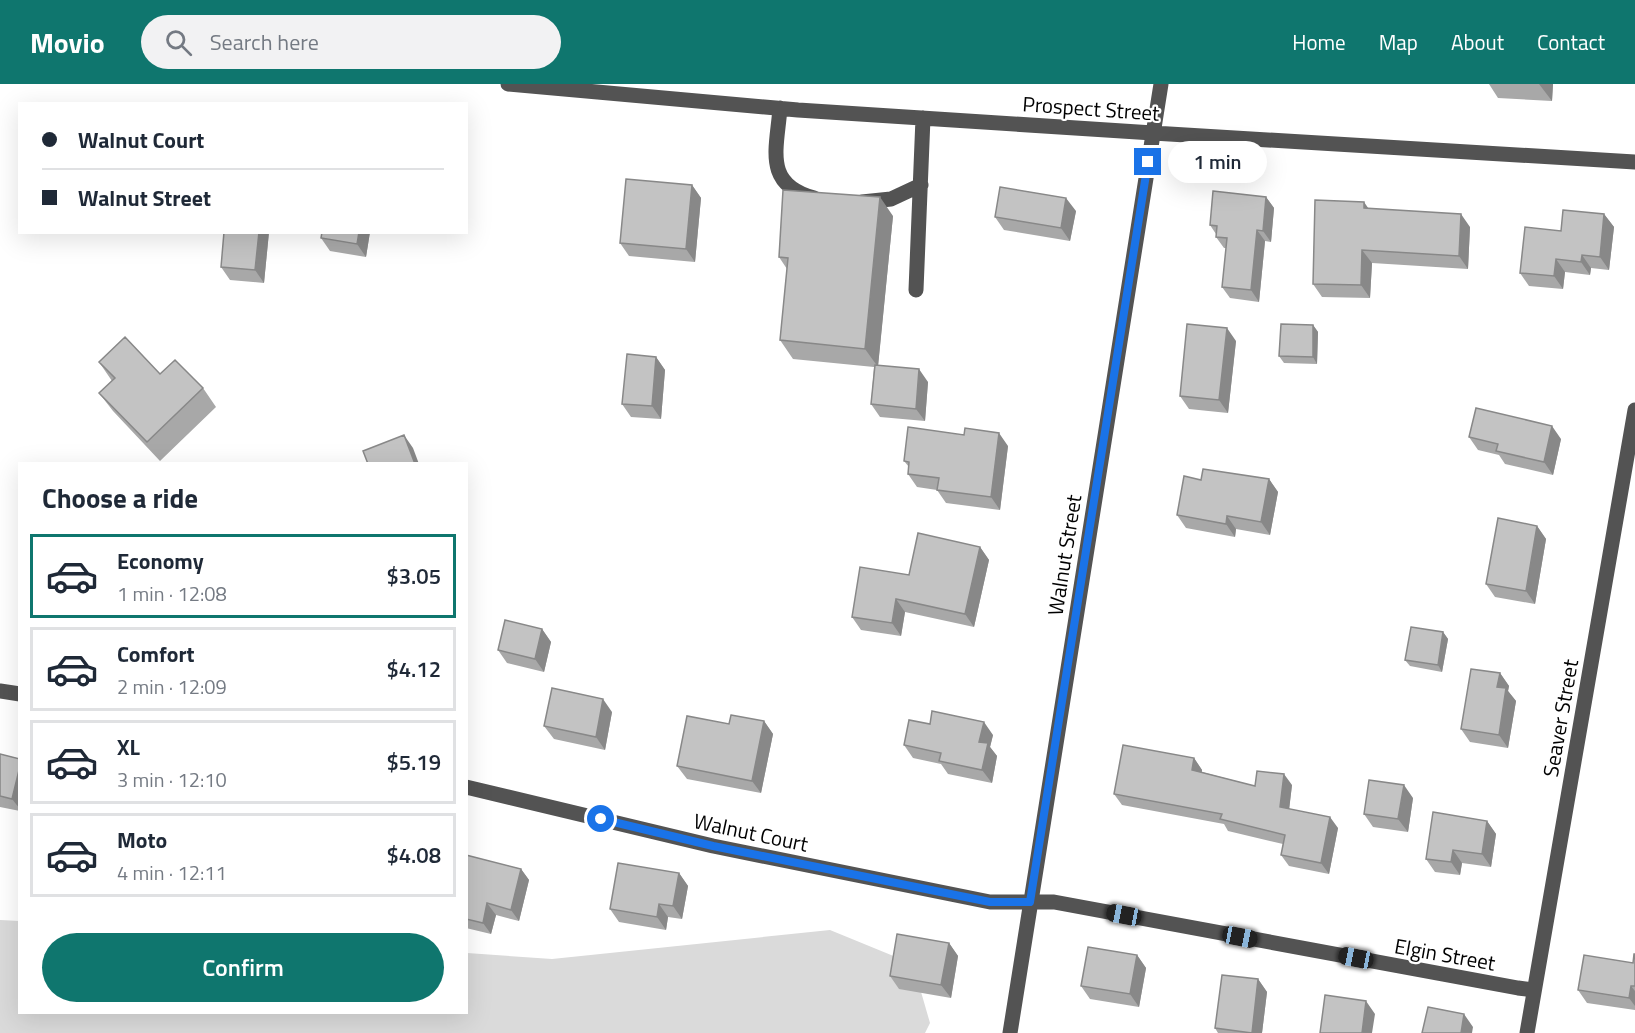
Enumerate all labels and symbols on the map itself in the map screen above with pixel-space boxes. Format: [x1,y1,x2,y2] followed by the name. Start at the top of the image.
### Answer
[1021,87,1161,129] street label: Prospect Street
[1169,141,1268,183] callout: 1 min
[1134,148,1161,175] route end
[1039,492,1089,618] street label: Walnut Street
[1534,656,1586,779] street label: Seaver Street
[691,804,812,860] street label: Walnut Court
[587,805,614,832] route start
[1105,903,1143,927] car
[1221,925,1259,949] car
[1392,929,1499,979] street label: Elgin Street
[1337,946,1375,970] car

